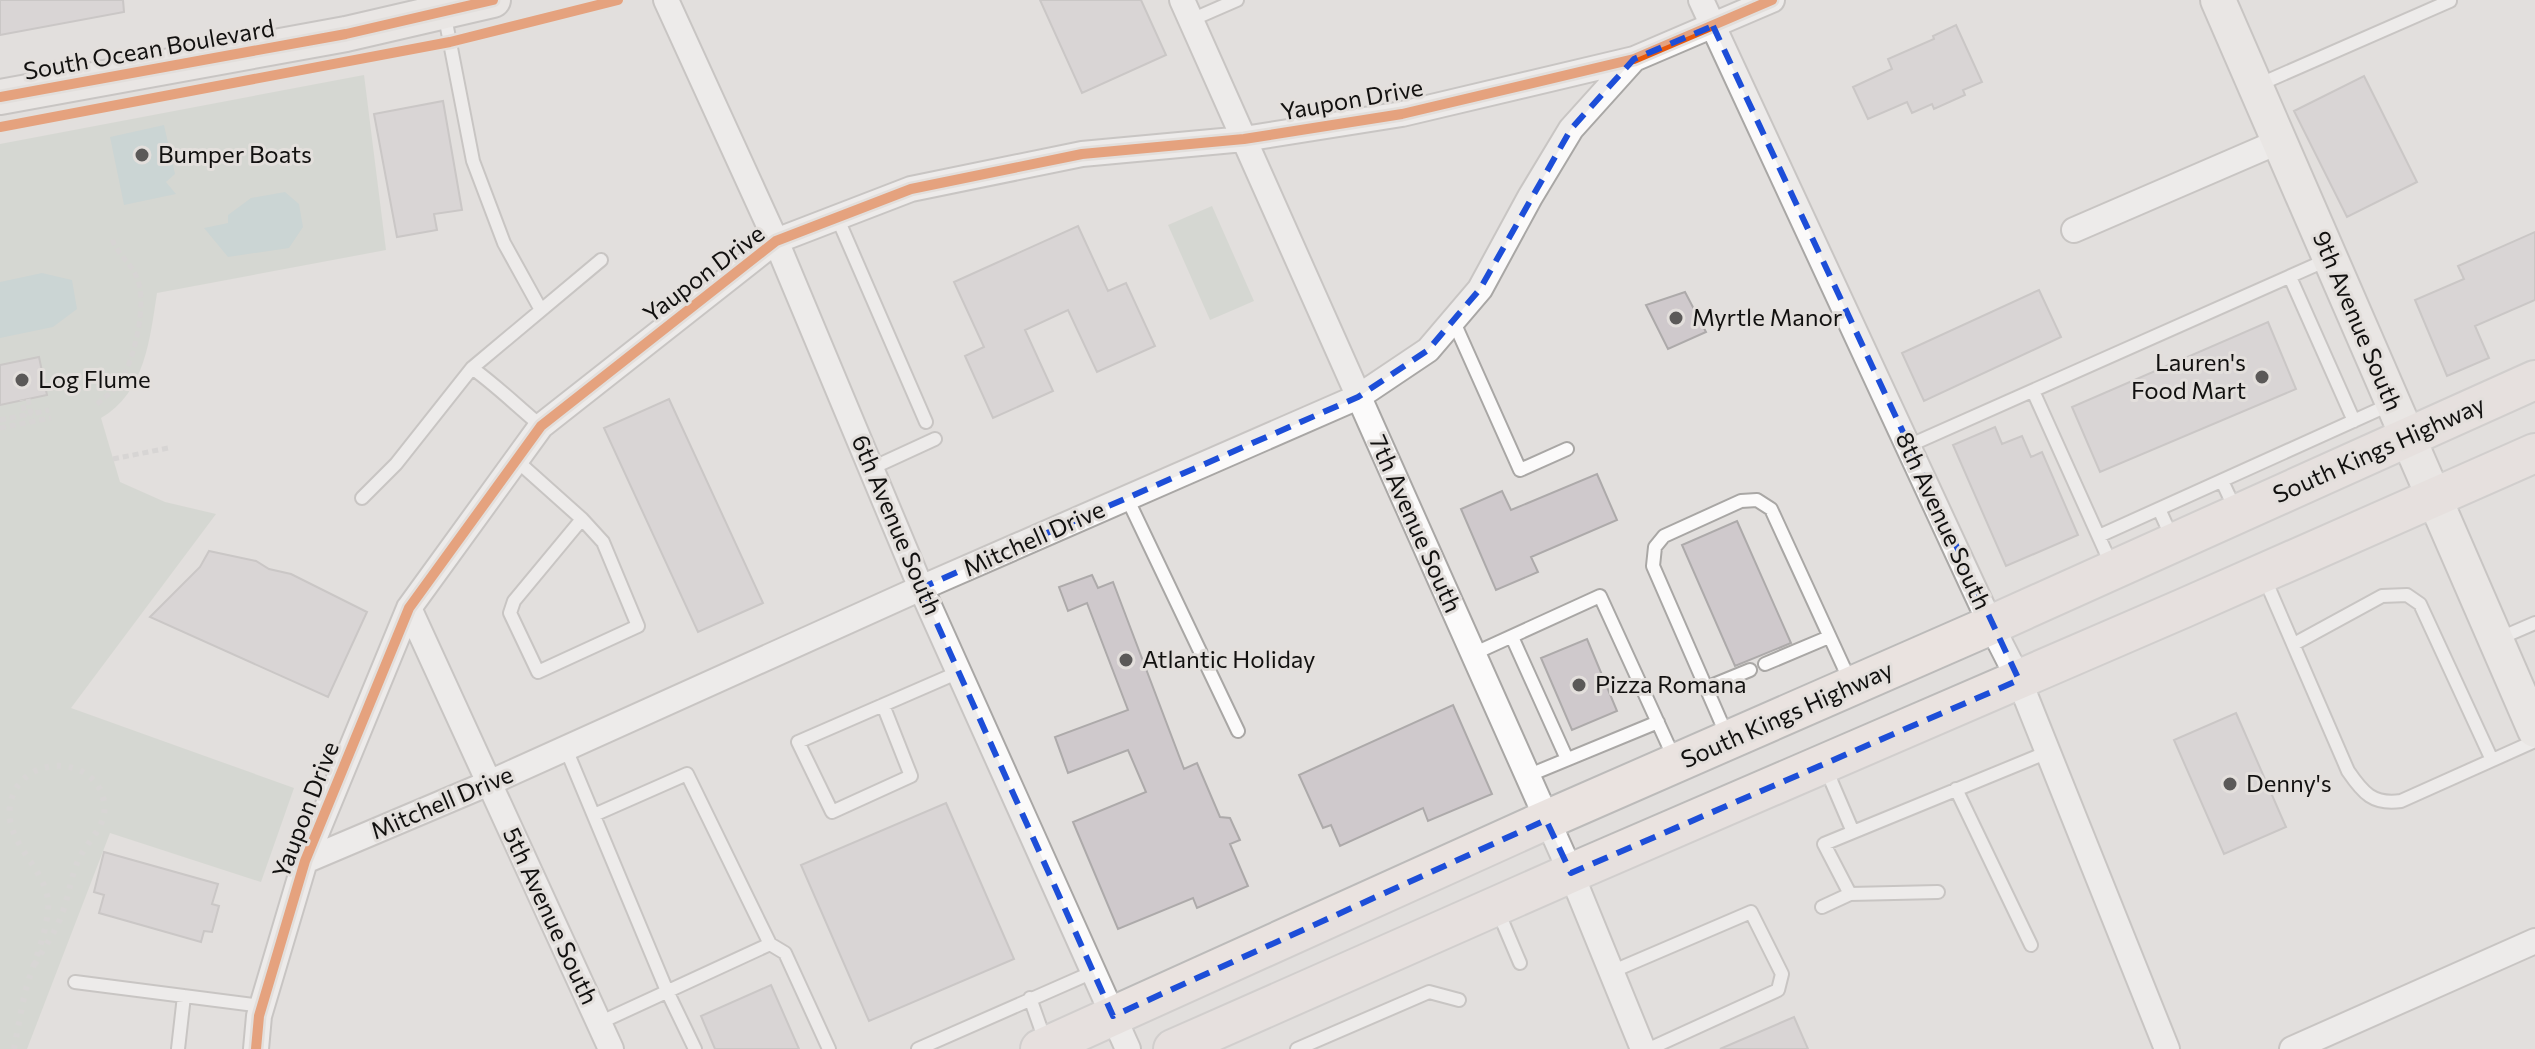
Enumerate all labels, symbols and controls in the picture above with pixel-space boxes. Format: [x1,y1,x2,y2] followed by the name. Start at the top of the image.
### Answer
[21,12,277,85] street label: South Ocean Boulevard
[1278,72,1425,125] street label: Yaupon Drive
[158,139,312,168] place label: Bumper Boats
[133,146,151,164] marker: Bumper Boats
[637,218,769,328] street label: Yaupon Drive
[2307,226,2409,415] street label: 9th Avenue South
[1692,302,1843,331] place label: Myrtle Manor
[1667,309,1685,327] marker: Myrtle Manor
[2131,347,2246,404] place label: Lauren's Food Mart
[38,364,151,393] place label: Log Flume
[2253,368,2271,386] marker: Lauren's Food Mart
[13,371,31,389] marker: Log Flume
[2268,389,2489,508] street label: South Kings Highway
[1890,427,1998,614] street label: 8th Avenue South
[846,430,948,619] street label: 6th Avenue South
[1364,430,1468,616] street label: 7th Avenue South
[958,493,1109,582] street label: Mitchell Drive
[1142,644,1315,673] place label: Atlantic Holiday
[1117,651,1135,669] marker: Atlantic Holiday
[1676,654,1897,773] street label: South Kings Highway
[1595,669,1747,698] place label: Pizza Romana
[1570,676,1588,694] marker: Pizza Romana
[265,737,344,882] street label: Yaupon Drive
[366,759,517,845] street label: Mitchell Drive
[2246,768,2332,797] place label: Denny's
[2221,775,2239,793] marker: Denny's
[498,822,605,1008] street label: 5th Avenue South

